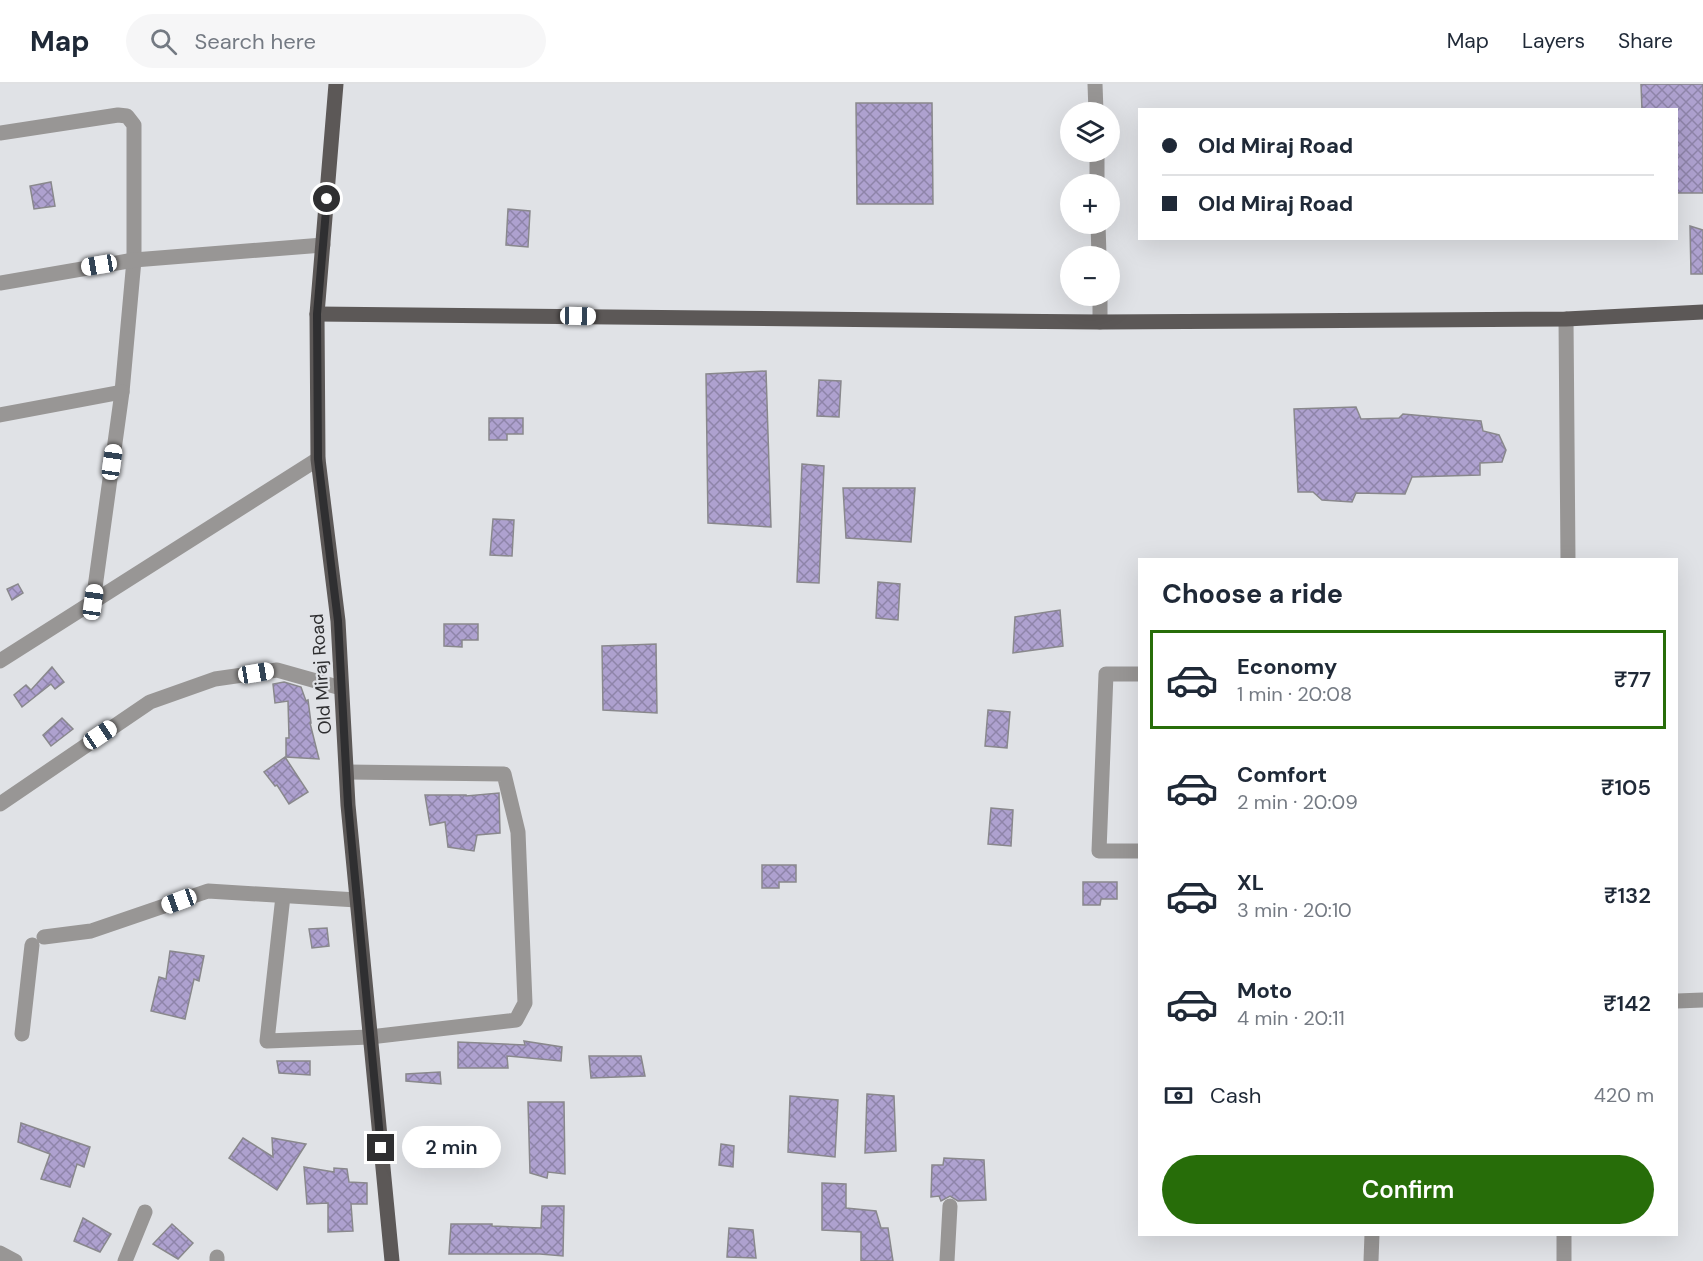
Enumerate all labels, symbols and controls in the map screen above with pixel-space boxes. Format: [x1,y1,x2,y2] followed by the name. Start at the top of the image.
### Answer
[126,14,546,68] search box
[30,23,90,60] text: Map
[147,25,180,58] icon: search
[195,27,316,56] text: Search here
[1447,27,1489,55] text: Map
[1522,27,1585,55] text: Layers
[1618,27,1673,55] text: Share
[1060,102,1120,306] map controls
[1060,102,1120,162] button: layers
[1198,131,1353,160] text: Old Miraj Road
[1060,174,1120,234] button: +
[313,185,340,212] route start
[1198,189,1353,218] text: Old Miraj Road
[1060,246,1120,306] button: −
[80,253,118,277] car
[560,307,596,325] car
[101,443,123,481] car
[1162,576,1343,611] text: Choose a ride
[82,583,104,621] car
[305,613,337,735] street label: Old Miraj Road
[1237,652,1337,681] text: Economy
[1165,653,1219,707] icon: car
[237,661,275,685] car
[1614,665,1651,694] text: ₹77
[1237,681,1352,707] text: 1 min · 20:08
[80,717,120,753] car
[1237,760,1327,789] text: Comfort
[1165,761,1219,815] icon: car
[1601,773,1651,802] text: ₹105
[1237,789,1358,815] text: 2 min · 20:09
[1237,868,1264,897] text: XL
[1165,869,1219,923] icon: car
[1604,881,1651,910] text: ₹132
[159,886,199,916] car
[1237,897,1352,923] text: 3 min · 20:10
[1237,976,1292,1005] text: Moto
[1165,977,1219,1031] icon: car
[1603,989,1651,1018] text: ₹142
[1237,1005,1345,1031] text: 4 min · 20:11
[1162,1079,1195,1112] icon: cash
[1210,1081,1261,1110] text: Cash
[1594,1082,1654,1108] text: 420 m
[402,1127,501,1169] callout: 2 min
[367,1134,394,1161] route end
[425,1134,478,1160] text: 2 min
[1162,1155,1654,1224] button: Confirm

